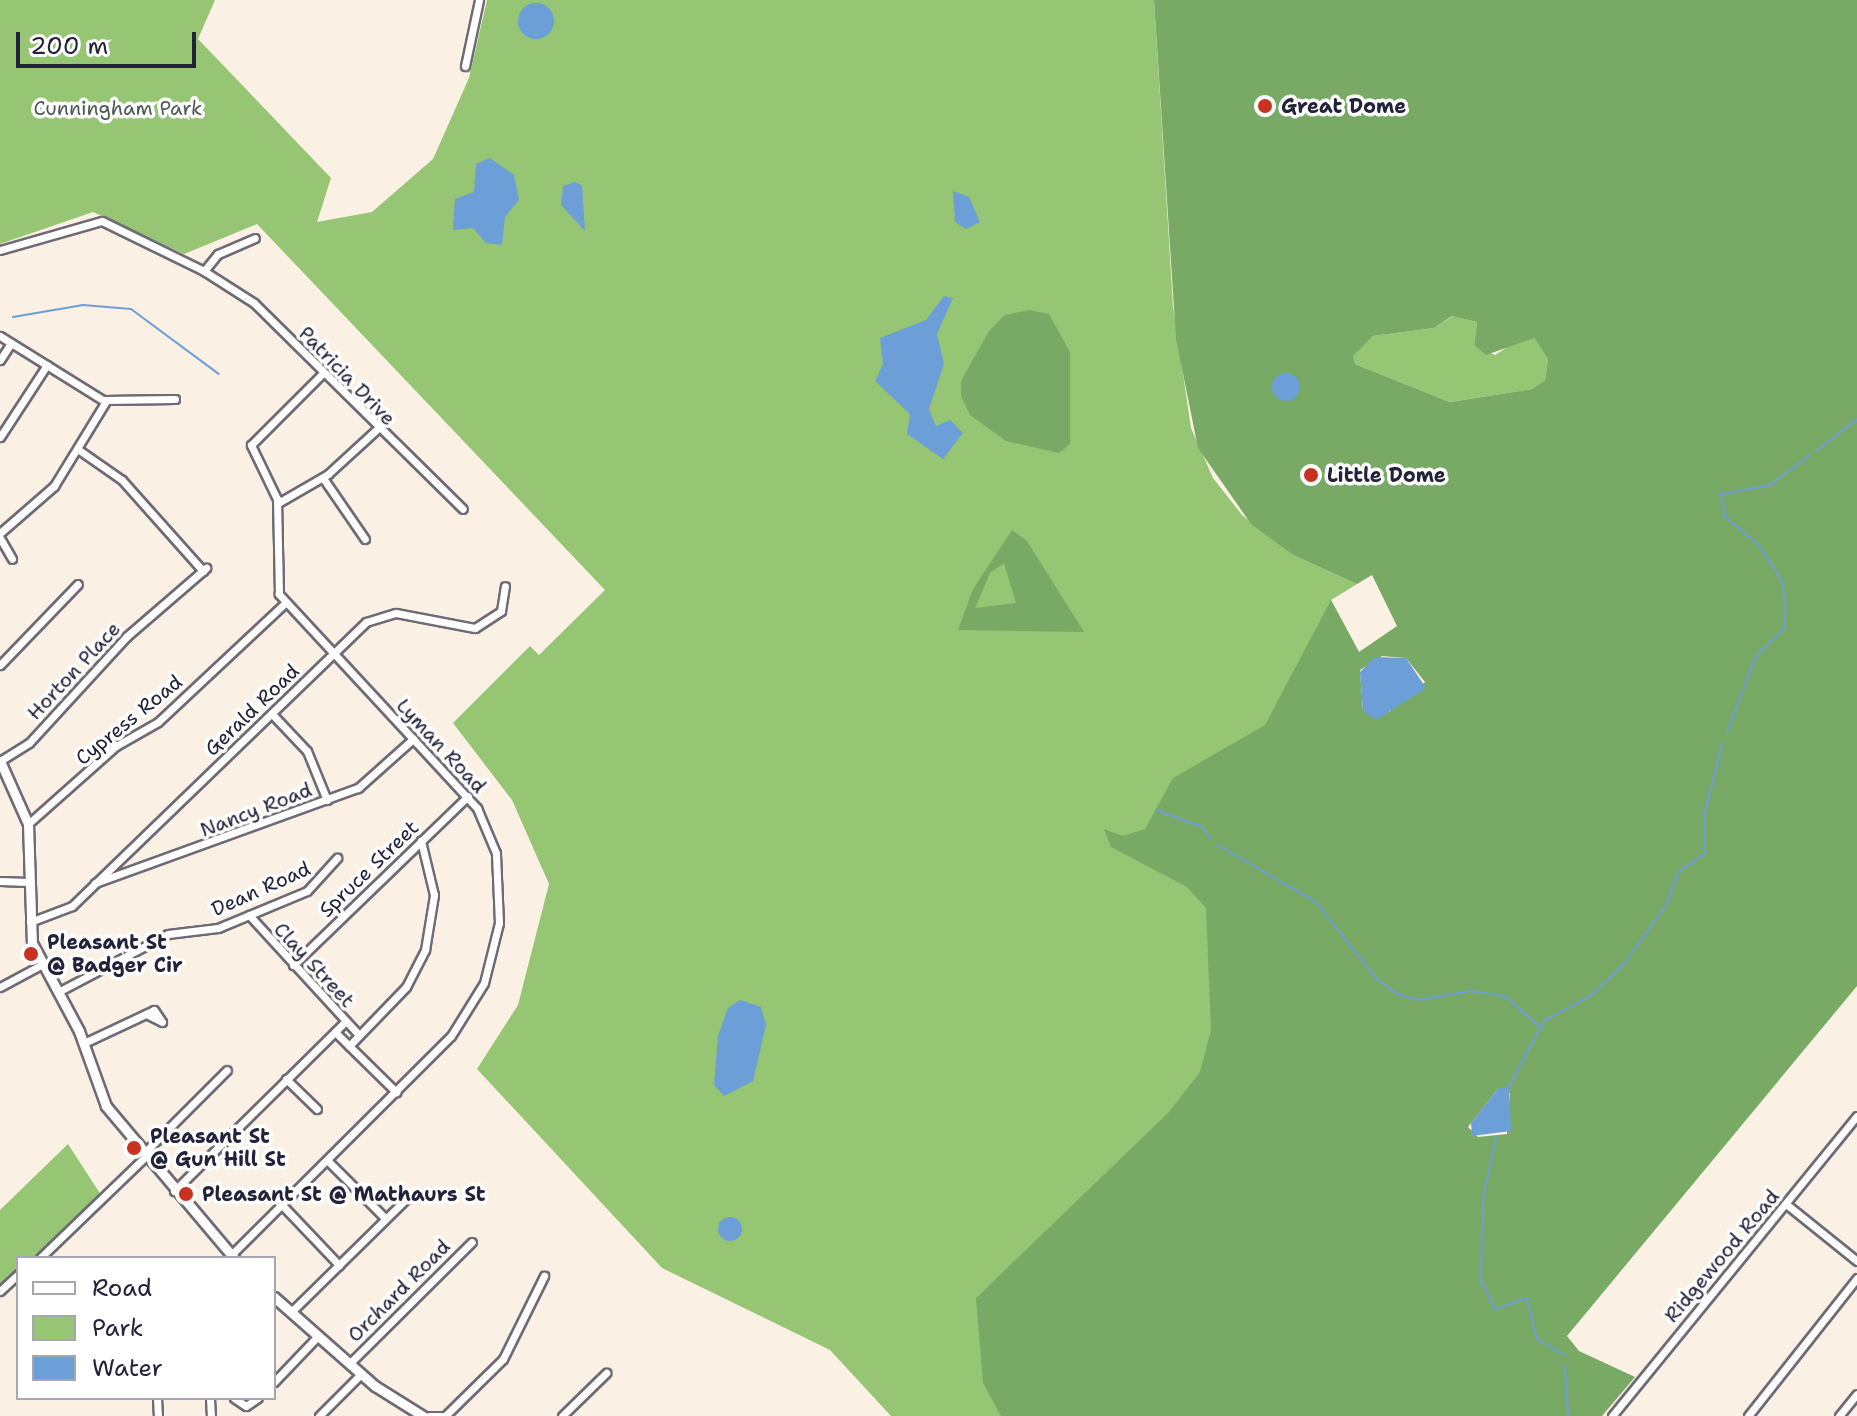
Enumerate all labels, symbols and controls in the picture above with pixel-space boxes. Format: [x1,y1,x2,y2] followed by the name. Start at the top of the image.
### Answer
[20,16,200,66] scale bar
[30,30,108,62] text: 200 m
[1281,94,1406,118] place label: Great Dome
[34,96,202,120] park label: Cunningham Park
[1256,97,1274,115] marker: Great Dome
[294,321,400,431] street label: Patricia Drive
[1327,463,1446,487] place label: Little Dome
[1302,466,1320,484] marker: Little Dome
[22,617,126,725] street label: Horton Place
[200,659,304,761] street label: Gerald Road
[71,670,187,770] street label: Cypress Road
[391,694,491,798] street label: Lyman Road
[197,778,315,842] street label: Nancy Road
[314,816,424,922] street label: Spruce Street
[208,857,314,921] street label: Dean Road
[269,918,359,1012] street label: Clay Street
[47,930,183,977] place label: Pleasant St @ Badger Cir
[22,945,40,963] marker: Pleasant St @ Badger Cir
[150,1124,286,1171] place label: Pleasant St @ Gun Hill St
[125,1139,143,1157] marker: Pleasant St @ Gun Hill St
[202,1182,486,1206] place label: Pleasant St @ Mathaurs St
[177,1185,195,1203] marker: Pleasant St @ Mathaurs St
[1659,1185,1785,1327] street label: Ridgewood Road
[343,1235,455,1347] street label: Orchard Road
[16,1256,276,1400] legend
[92,1272,152,1304] text: Road
[92,1312,144,1344] text: Park
[92,1352,163,1384] text: Water

